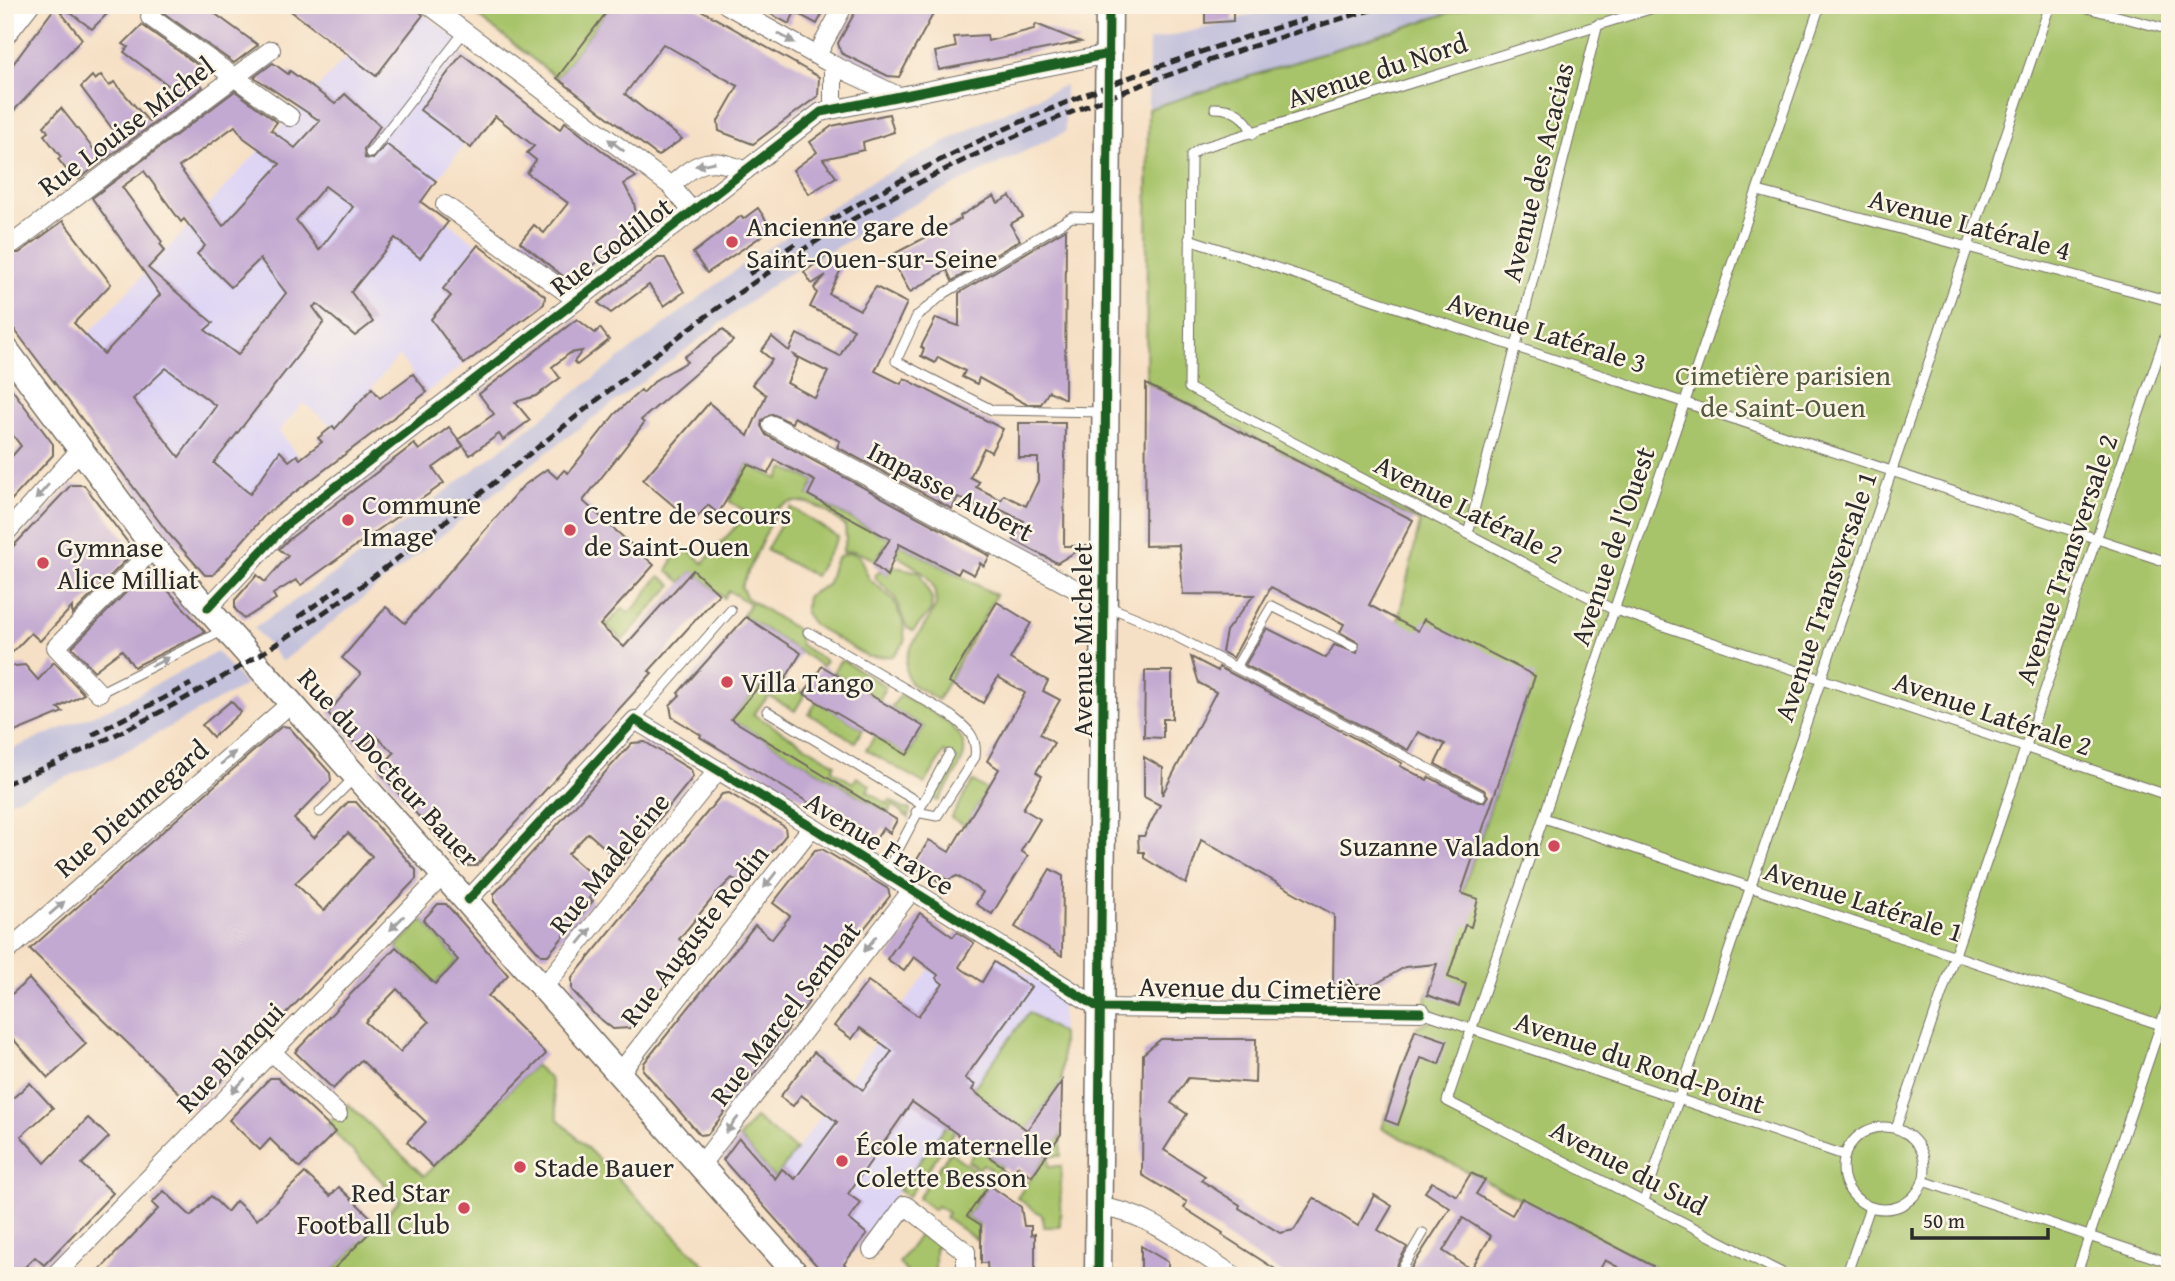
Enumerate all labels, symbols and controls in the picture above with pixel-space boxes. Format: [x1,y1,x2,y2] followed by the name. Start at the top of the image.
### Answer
[1281,21,1472,118] street label: Avenue du Nord
[777,32,797,44] one-way arrow
[29,46,223,206] street label: Rue Louise Michel
[1489,58,1584,286] street label: Avenue des Acacias
[607,139,625,153] one-way arrow
[694,159,716,170] one-way arrow
[1865,177,2076,270] street label: Avenue Latérale 4
[541,186,681,305] street label: Rue Godillot
[746,205,998,278] place label: Ancienne gare de Saint-Ouen-sur-Seine
[724,234,740,250] marker: Ancienne gare de Saint-Ouen-sur-Seine
[1442,280,1652,383] street label: Avenue Latérale 3
[1675,354,1891,427] park label: Cimetière parisien de Saint-Ouen
[2003,428,2128,689] street label: Avenue Transversale 2
[861,430,1042,552] street label: Impasse Aubert
[1558,441,1665,651] street label: Avenue de l'Ouest
[1368,443,1571,574] street label: Avenue Latérale 2
[1762,465,1887,726] street label: Avenue Transversale 1
[34,483,50,501] one-way arrow
[362,483,481,556] place label: Commune Image
[584,493,791,566] place label: Centre de secours de Saint-Ouen
[340,512,356,528] marker: Commune Image
[562,522,578,538] marker: Centre de secours de Saint-Ouen
[57,526,199,599] place label: Gymnase Alice Milliat
[1061,543,1102,737] street label: Avenue Michelet
[35,555,51,571] marker: Gymnase Alice Milliat
[150,657,170,668] one-way arrow
[289,658,490,876] street label: Rue du Docteur Bauer
[1889,659,2098,766] street label: Avenue Latérale 2
[741,661,874,702] place label: Villa Tango
[719,674,735,690] marker: Villa Tango
[44,729,217,886] street label: Rue Dieumegard
[219,751,236,766] one-way arrow
[797,780,963,905] street label: Avenue Frayce
[538,783,679,943] street label: Rue Madeleine
[1339,825,1540,866] place label: Suzanne Valadon
[609,835,778,1034] street label: Rue Auguste Rodin
[1546,838,1562,854] marker: Suzanne Valadon
[1759,849,1969,952] street label: Avenue Latérale 1
[763,871,778,889] one-way arrow
[48,901,65,916] one-way arrow
[699,911,870,1114] street label: Rue Marcel Sembat
[389,914,405,931] one-way arrow
[577,927,592,944] one-way arrow
[863,935,878,953] one-way arrow
[1138,965,1382,1010] street label: Avenue du Cimetière
[166,992,293,1122] street label: Rue Blanqui
[1510,1000,1771,1124] street label: Avenue du Rond-Point
[230,1078,247,1095] one-way arrow
[1544,1108,1715,1225] street label: Avenue du Sud
[725,1116,739,1134] one-way arrow
[856,1124,1052,1197] place label: École maternelle Colette Besson
[534,1146,674,1187] place label: Stade Bauer
[834,1153,850,1169] marker: École maternelle Colette Besson
[512,1159,528,1175] marker: Stade Bauer
[297,1171,450,1244] place label: Red Star Football Club
[1912,1197,2049,1241] scale bar
[456,1200,472,1216] marker: Red Star Football Club
[1923,1205,1965,1236] text: 50 m

